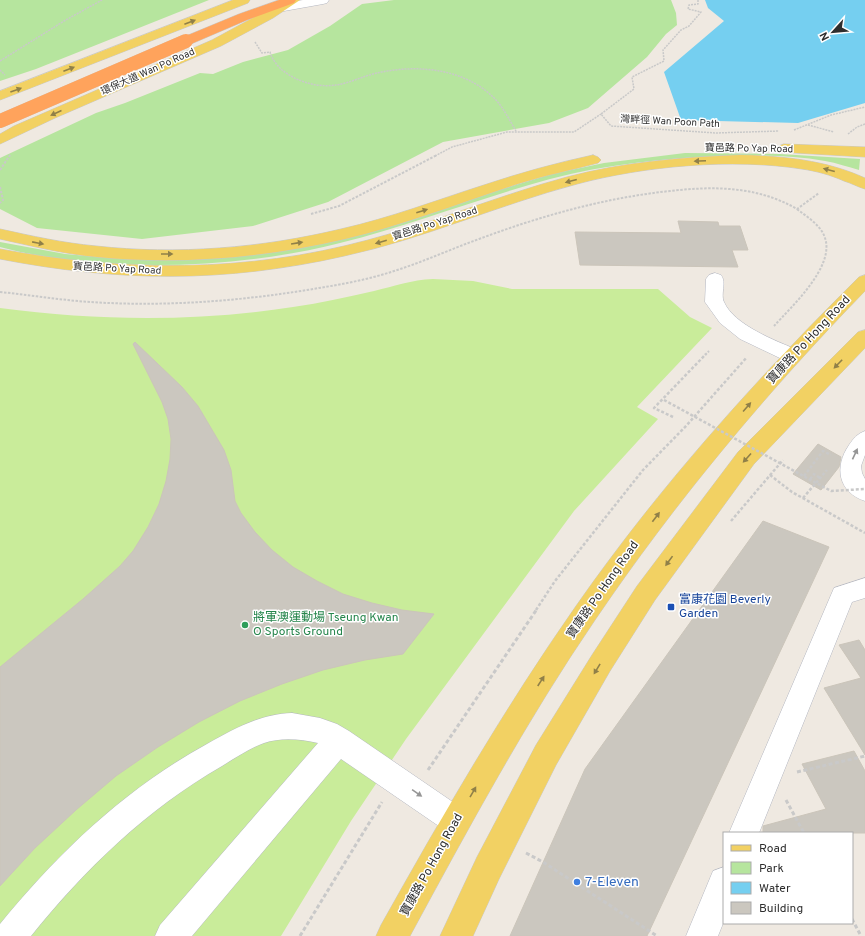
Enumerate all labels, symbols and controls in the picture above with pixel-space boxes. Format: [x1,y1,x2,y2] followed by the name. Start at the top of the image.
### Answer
[813,12,853,52] north arrow
[184,18,196,24] one-way arrow
[817,29,833,43] text: N
[99,45,197,99] street label: 環保大道 Wan Po Road
[63,66,75,72] one-way arrow
[11,86,23,92] one-way arrow
[50,110,61,116] one-way arrow
[620,113,720,131] street label: 灣畔徑 Wan Poon Path
[705,142,793,156] street label: 寶邑路 Po Yap Road
[694,158,706,165] one-way arrow
[823,167,835,173] one-way arrow
[565,178,577,184] one-way arrow
[391,204,479,244] street label: 寶邑路 Po Yap Road
[417,208,429,214] one-way arrow
[375,239,387,245] one-way arrow
[32,240,44,246] one-way arrow
[290,240,303,246] one-way arrow
[161,251,174,257] one-way arrow
[72,260,162,278] street label: 寶邑路 Po Yap Road
[764,292,854,388] street label: 寶康路 Po Hong Road
[833,359,843,369] one-way arrow
[743,401,752,412] one-way arrow
[852,448,858,459] one-way arrow
[743,452,752,463] one-way arrow
[651,512,660,523] one-way arrow
[563,538,643,642] street label: 寶康路 Po Hong Road
[665,556,673,566] one-way arrow
[679,592,771,622] place label: 富康花園 Beverly Garden
[666,602,676,612] marker: 富康花園 Beverly Garden
[253,610,398,640] place label: 將軍澳運動場 Tseung Kwan O Sports Ground
[240,620,250,630] marker: 將軍澳運動場 Tseung Kwan O Sports Ground
[593,663,600,675] one-way arrow
[537,676,545,686] one-way arrow
[470,786,477,798] one-way arrow
[411,789,423,796] one-way arrow
[397,811,467,919] street label: 寶康路 Po Hong Road
[723,832,853,924] legend
[759,841,787,857] text: Road
[759,861,784,877] text: Park
[585,874,639,891] place label: 7-Eleven
[572,877,582,887] marker: 7-Eleven
[759,881,791,897] text: Water
[759,901,803,917] text: Building

